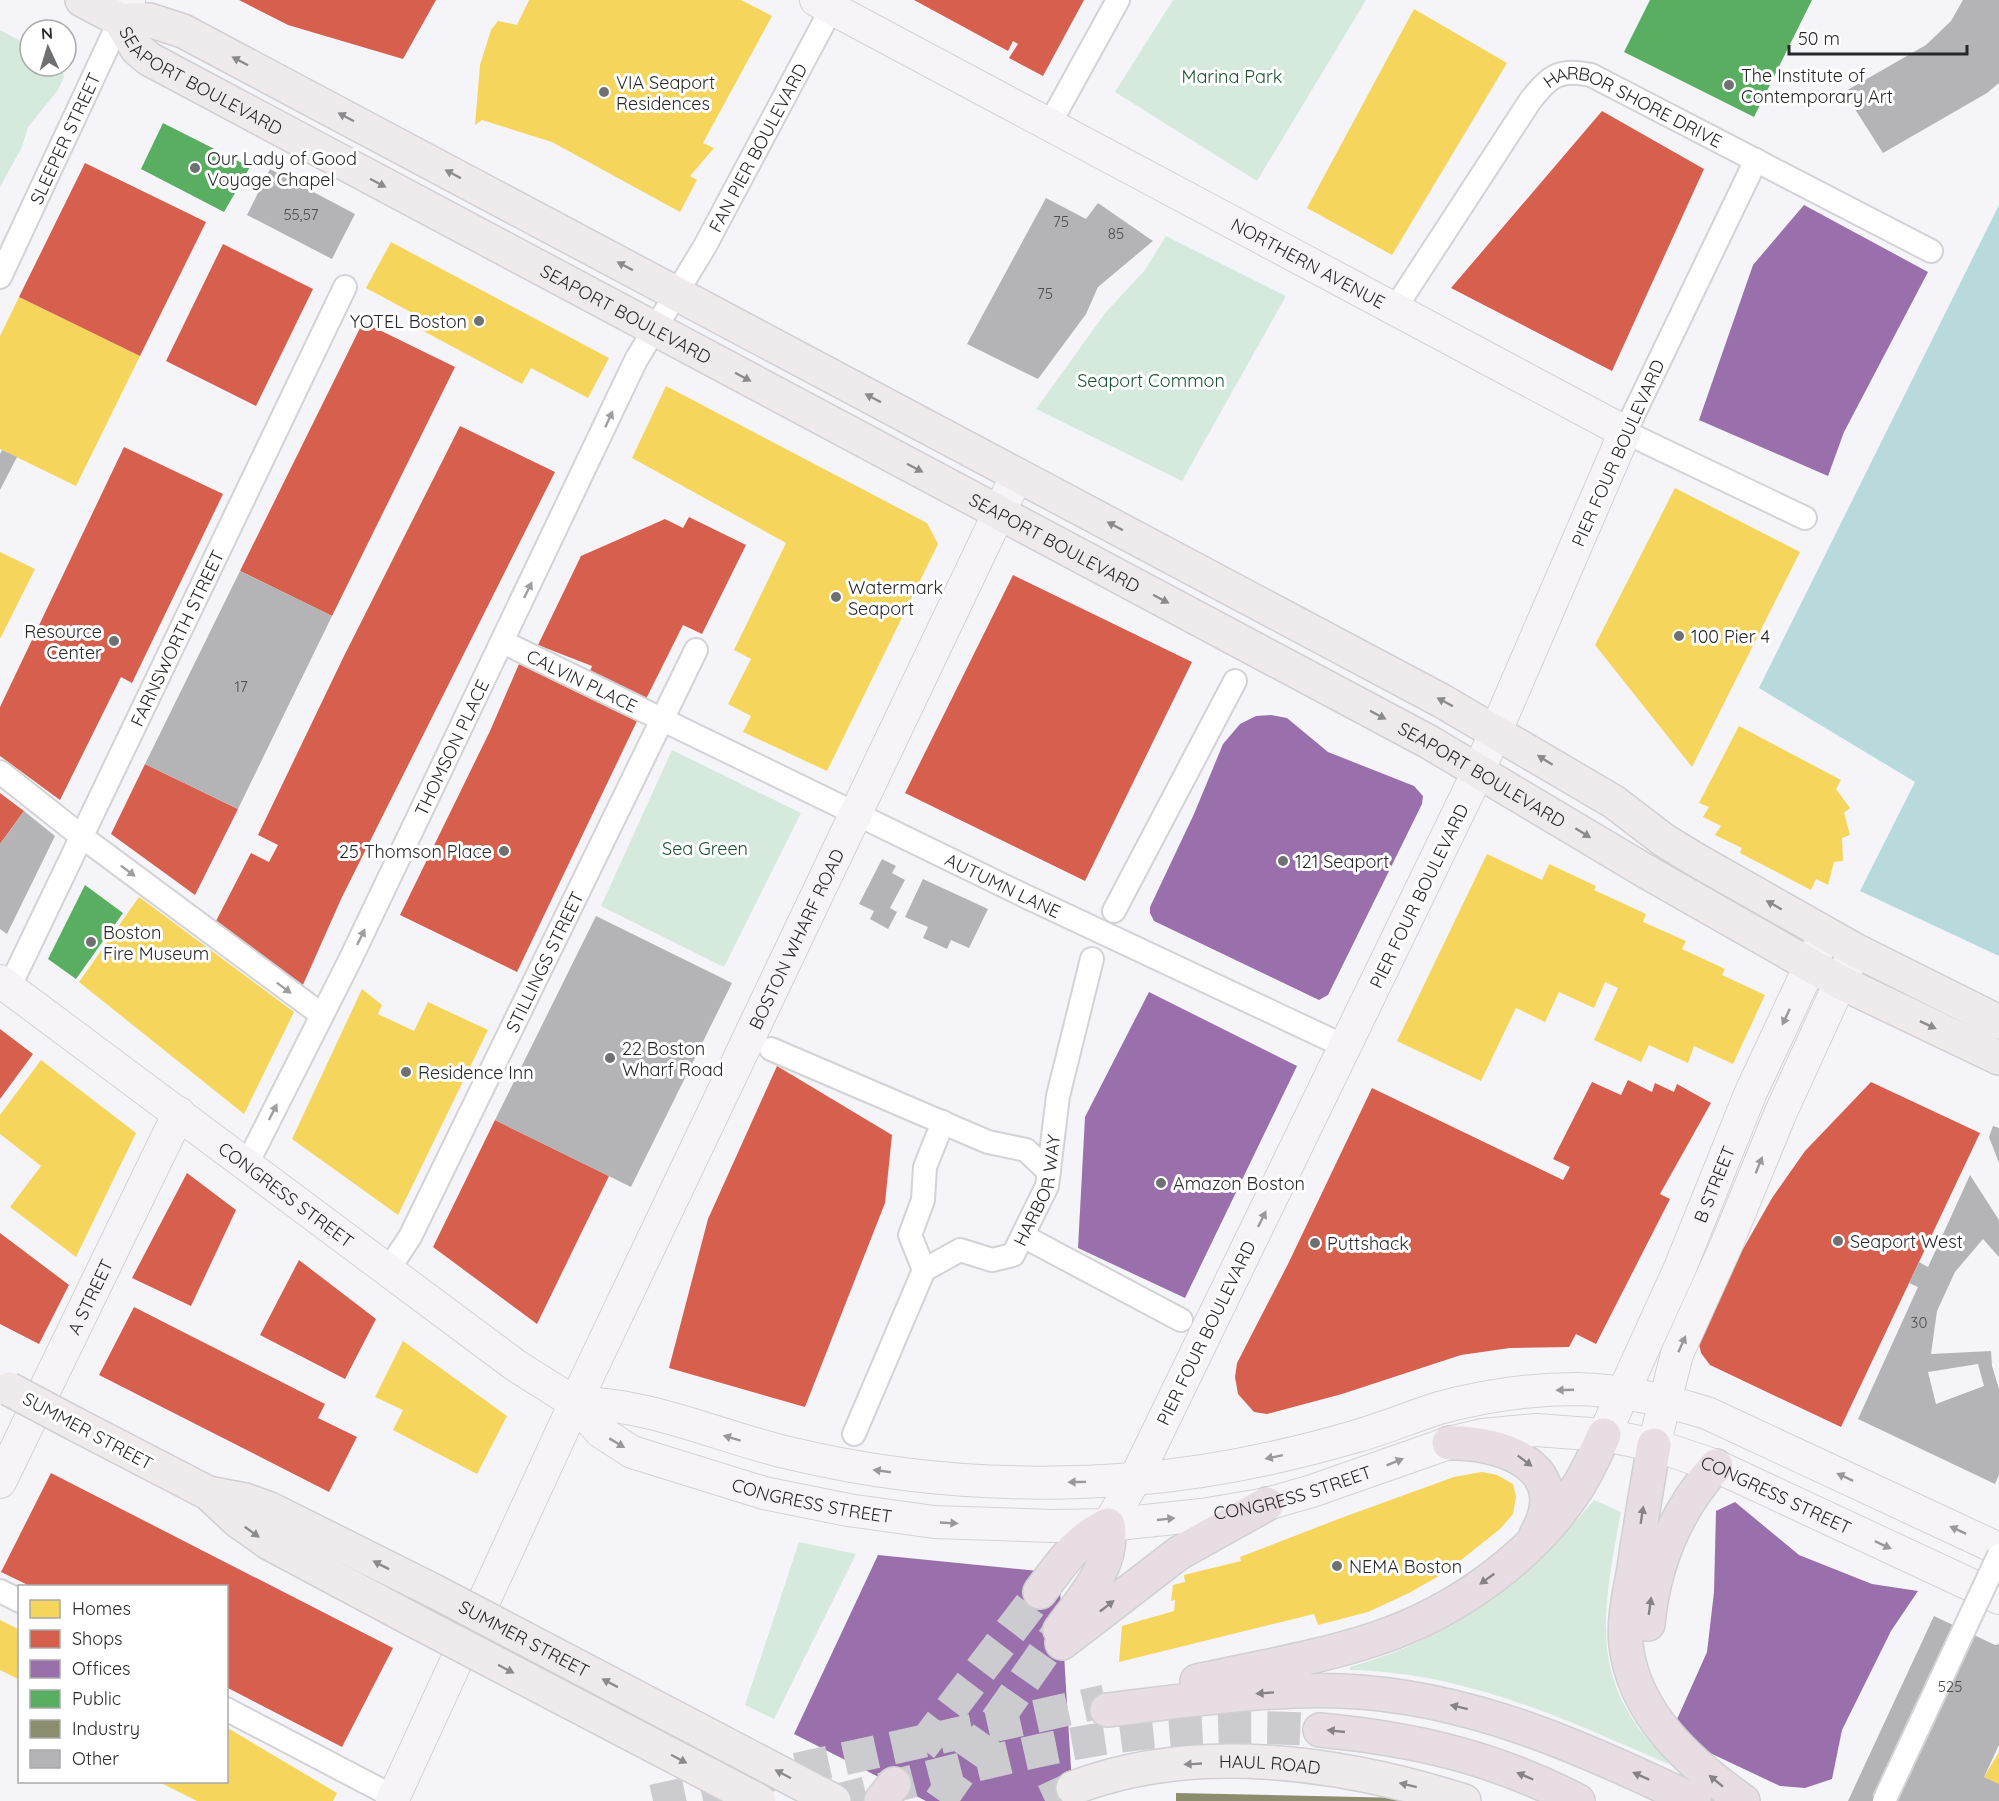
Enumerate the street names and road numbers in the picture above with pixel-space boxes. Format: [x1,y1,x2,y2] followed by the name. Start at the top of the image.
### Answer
[115,22,287,140] street label: SEAPORT BOULEVARD
[703,59,812,236] street label: FAN PIER BOULEVARD
[1538,61,1726,152] street label: HARBOR SHORE DRIVE
[24,69,105,208] street label: SLEEPER STREET
[1227,212,1389,313] street label: NORTHERN AVENUE
[537,259,716,369] street label: SEAPORT BOULEVARD
[1566,356,1670,550] street label: PIER FOUR BOULEVARD
[965,487,1144,597] street label: SEAPORT BOULEVARD
[125,546,229,730] street label: FARNSWORTH STREET
[523,644,641,717] street label: CALVIN PLACE
[409,676,494,819] street label: THOMSON PLACE
[1394,716,1570,832] street label: SEAPORT BOULEVARD
[1364,800,1474,992] street label: PIER FOUR BOULEVARD
[743,845,849,1033] street label: BOSTON WHARF ROAD
[941,847,1064,923] street label: AUTUMN LANE
[500,887,588,1036] street label: STILLINGS STREET
[1008,1133,1065,1249] street label: HARBOR WAY
[214,1136,359,1252] street label: CONGRESS STREET
[1688,1142,1740,1226] street label: B STREET
[1151,1237,1261,1429] street label: PIER FOUR BOULEVARD
[62,1255,118,1338] street label: A STREET
[19,1387,157,1475] street label: SUMMER STREET
[1698,1450,1855,1539] street label: CONGRESS STREET
[1212,1460,1375,1524] street label: CONGRESS STREET
[729,1472,894,1528] street label: CONGRESS STREET
[455,1595,594,1682] street label: SUMMER STREET
[1219,1749,1322,1779] street label: HAUL ROAD

